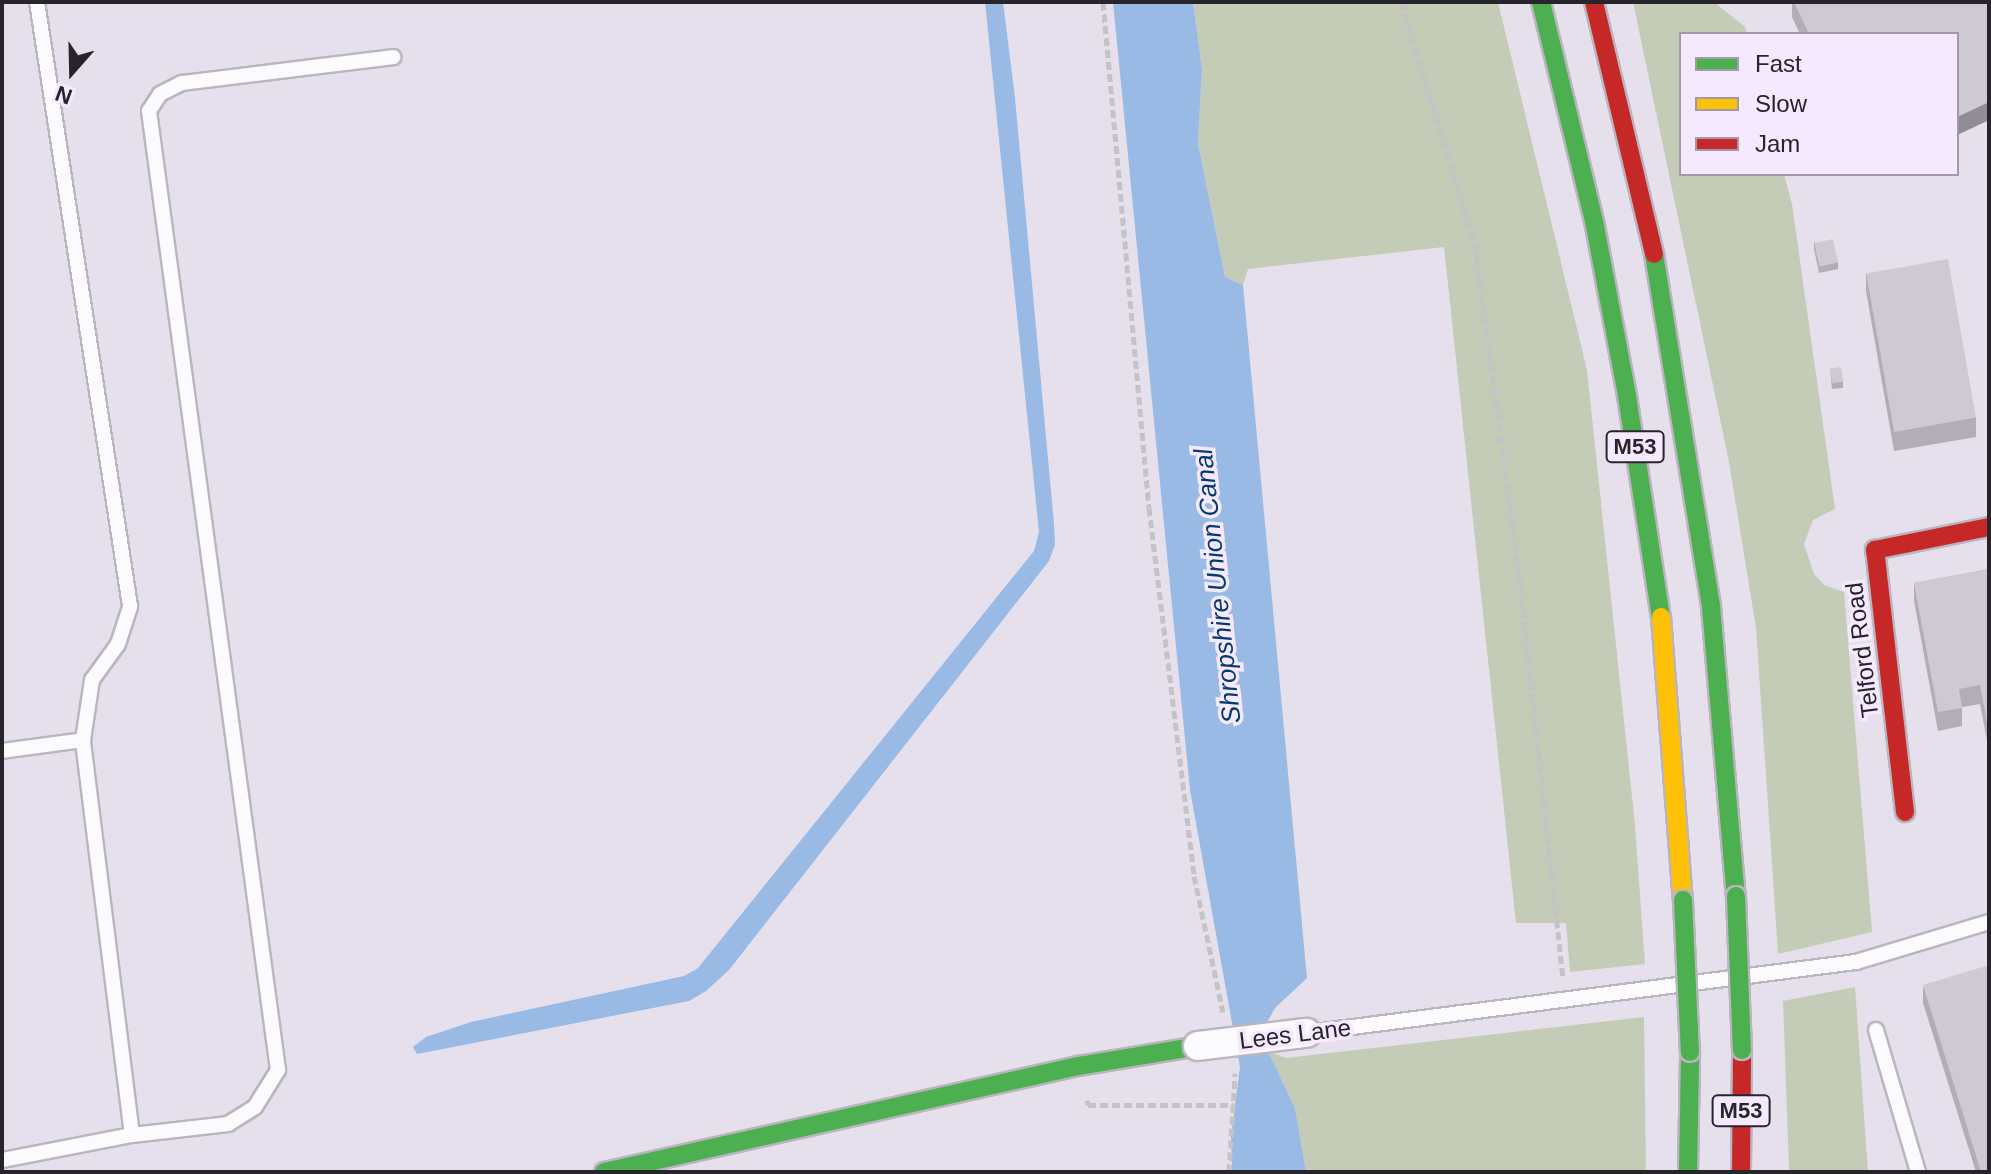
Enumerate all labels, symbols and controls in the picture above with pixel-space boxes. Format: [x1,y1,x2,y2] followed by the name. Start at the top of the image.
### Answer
[32,32,112,112] north arrow
[1679,32,1959,176] legend
[1755,50,1802,77] text: Fast
[52,81,75,109] text: N
[1755,90,1807,117] text: Slow
[1755,130,1800,157] text: Jam
[1605,429,1665,465] road number: M53
[1188,447,1248,725] water label: Shropshire Union Canal
[1839,581,1885,719] street label: Telford Road
[1238,1013,1352,1055] street label: Lees Lane
[1711,1093,1771,1129] road number: M53

